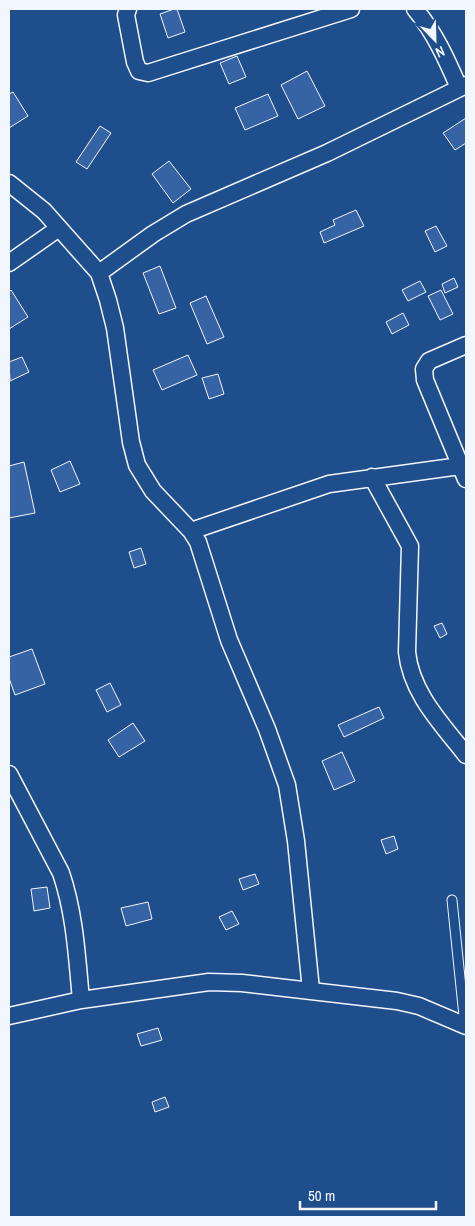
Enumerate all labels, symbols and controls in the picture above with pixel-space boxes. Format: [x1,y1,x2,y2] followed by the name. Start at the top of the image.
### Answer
[410,15,460,65] north arrow
[433,42,447,62] text: N
[300,1178,436,1210] scale bar
[308,1185,335,1206] text: 50 m

